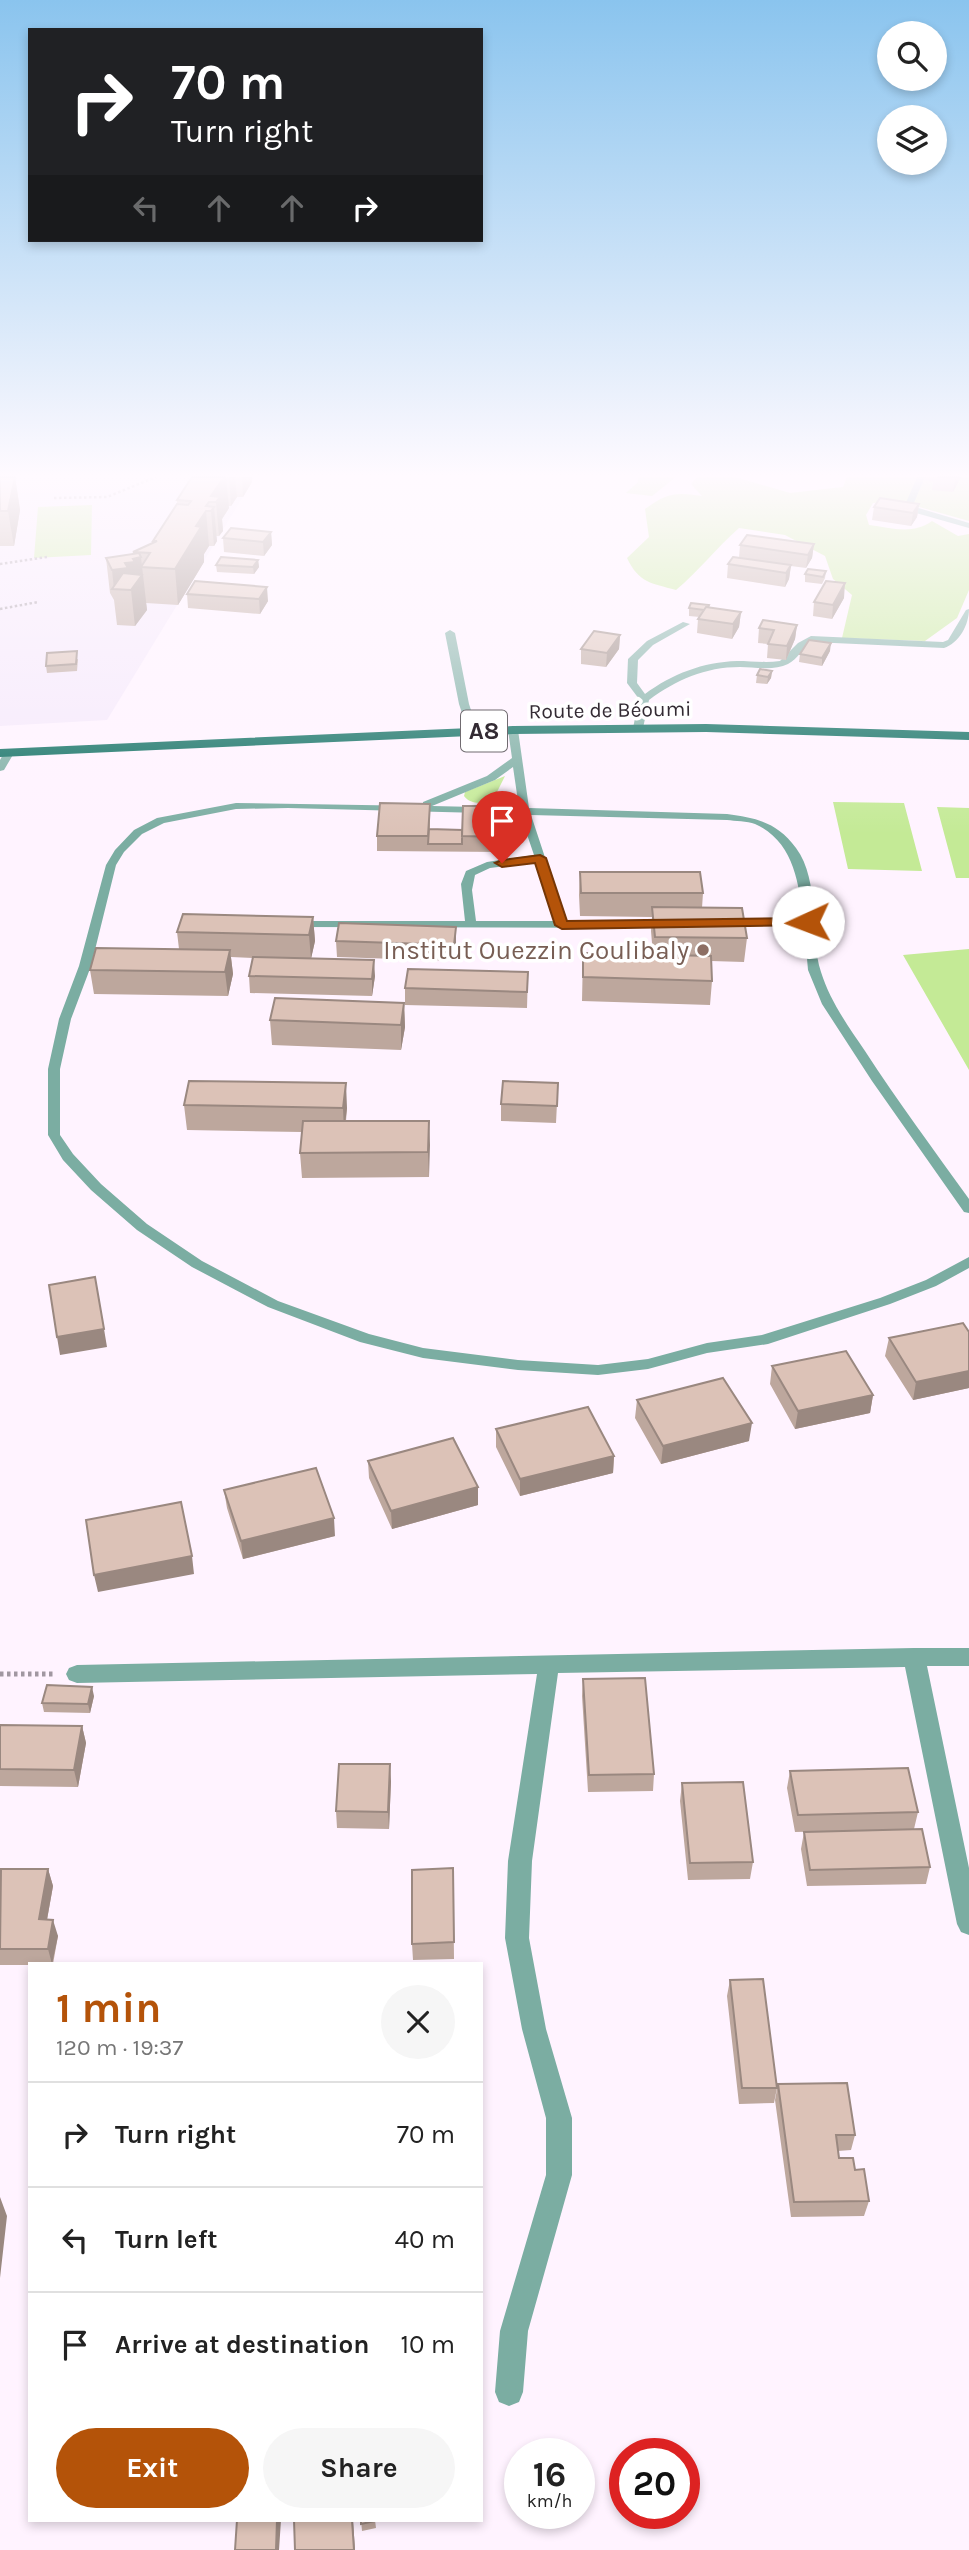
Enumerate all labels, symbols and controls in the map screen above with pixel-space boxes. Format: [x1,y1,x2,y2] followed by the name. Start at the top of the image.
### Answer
[877,21,947,175] map controls
[877,21,947,91] button: search
[171,54,285,111] text: 70 m
[56,56,147,147] icon: right
[877,105,947,175] button: layers
[171,113,313,150] text: Turn right
[127,189,165,227] icon: left
[200,189,238,227] icon: ahead
[273,189,311,227] icon: ahead
[346,189,384,227] icon: right
[528,697,692,723] street label: Route de Béoumi
[461,710,507,752] road number: A8
[472,791,532,863] pin
[483,802,521,840] icon: arrive
[771,885,845,959] position arrow
[383,935,689,966] place label: Institut Ouezzin Coulibaly
[695,942,711,958] marker: Institut Ouezzin Coulibaly
[56,1983,161,2033] text: 1 min
[381,1985,455,2059] button: close
[56,2034,183,2061] text: 120 m · 19:37
[56,2116,94,2154] icon: right
[115,2119,236,2150] text: Turn right
[397,2119,455,2150] text: 70 m
[56,2221,94,2259] icon: left
[115,2224,217,2255] text: Turn left
[395,2224,455,2255] text: 40 m
[56,2326,94,2364] icon: arrive
[115,2329,369,2360] text: Arrive at destination
[400,2329,455,2360] text: 10 m
[56,2428,249,2508] button: Exit
[263,2428,455,2508] button: Share
[609,2438,700,2529] speed limit sign: 20
[533,2454,566,2495] text: 16
[527,2490,572,2512] text: km/h

